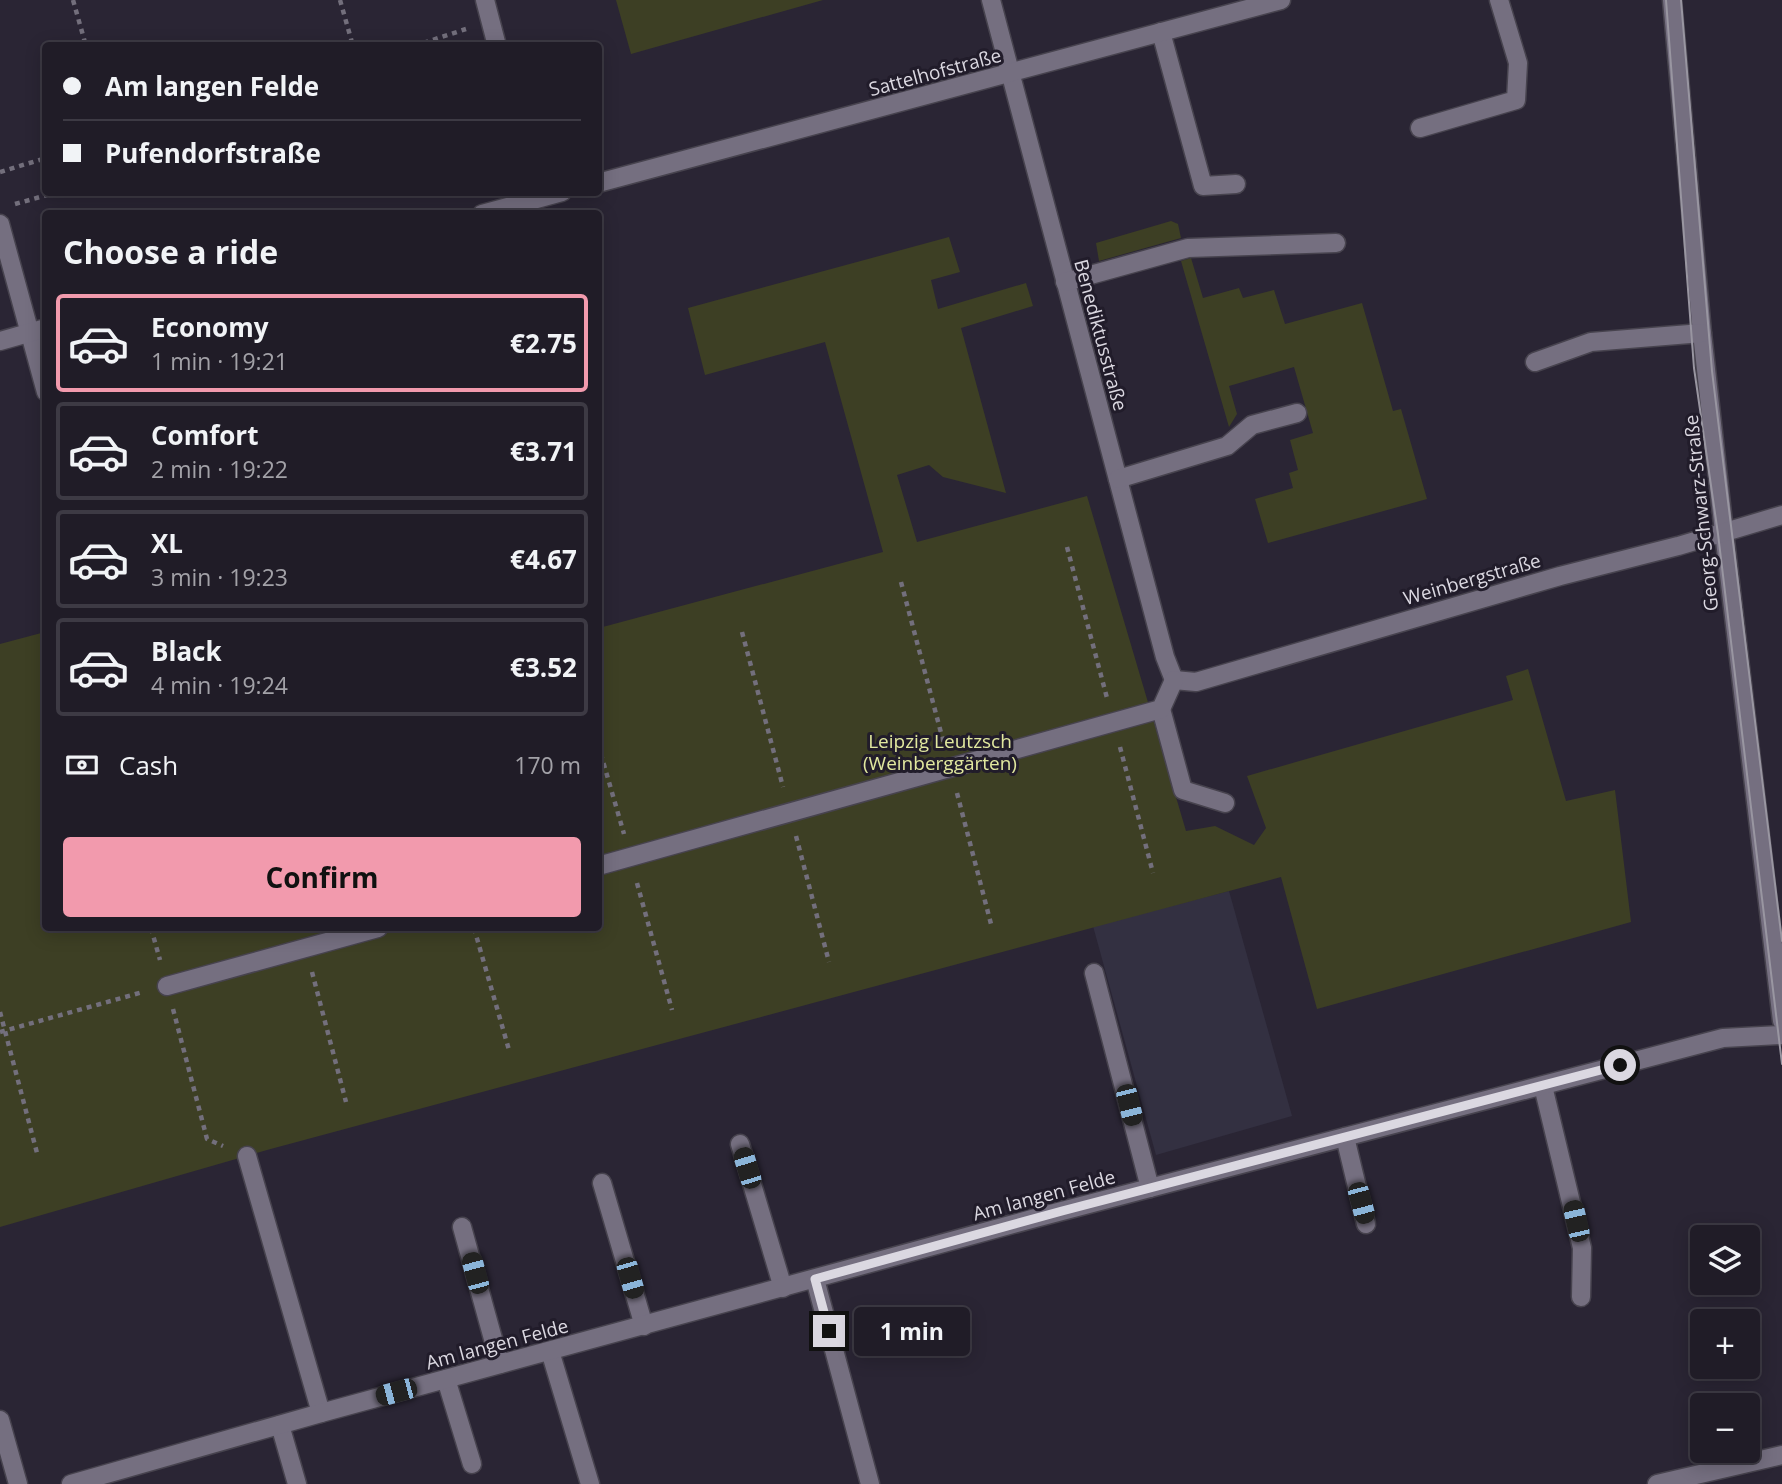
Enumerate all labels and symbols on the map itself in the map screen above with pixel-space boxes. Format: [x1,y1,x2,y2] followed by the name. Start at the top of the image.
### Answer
[866,42,1004,102] street label: Sattelhofstraße
[1068,256,1134,414] street label: Benediktusstraße
[1678,414,1724,612] street label: Georg-Schwarz-Straße
[1400,547,1544,611] street label: Weinbergstraße
[863,728,1017,776] park label: Leipzig Leutzsch (Weinberggärten)
[1604,1049,1636,1081] route start
[1114,1082,1145,1128] car
[731,1145,764,1191] car
[970,1163,1118,1227] street label: Am langen Felde
[1346,1180,1377,1226] car
[1562,1198,1591,1244] car
[460,1250,491,1296] car
[615,1255,646,1301] car
[854,1306,969,1356] callout: 1 min
[423,1312,571,1376] street label: Am langen Felde
[813,1315,845,1347] route end
[373,1376,420,1408] car

